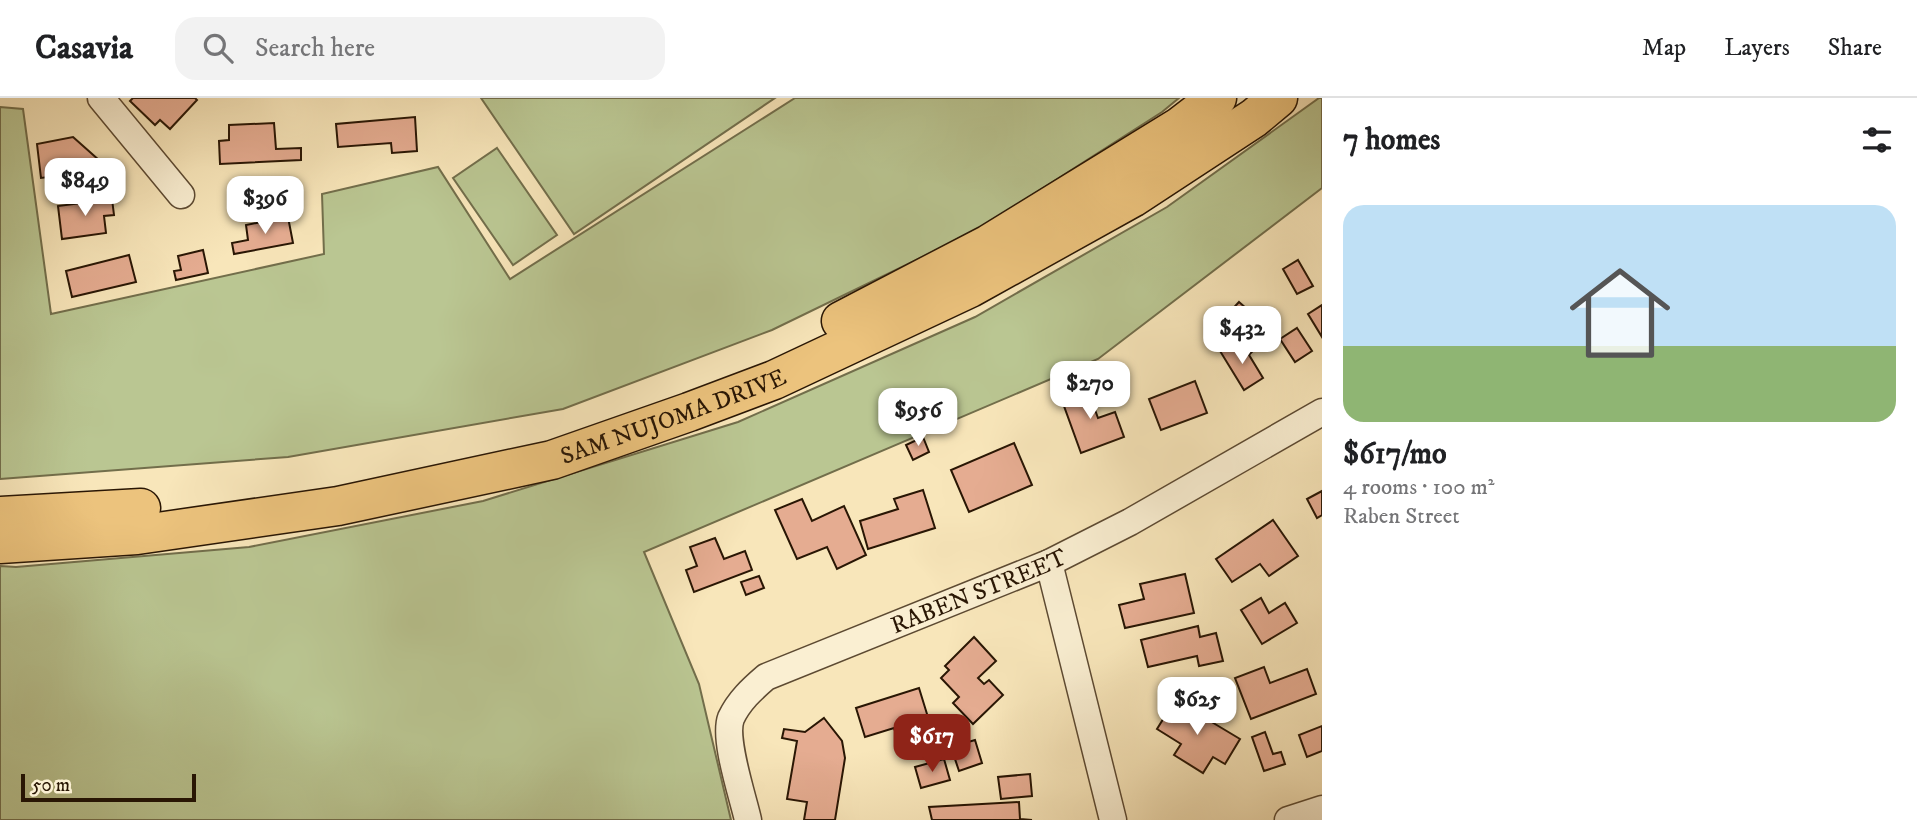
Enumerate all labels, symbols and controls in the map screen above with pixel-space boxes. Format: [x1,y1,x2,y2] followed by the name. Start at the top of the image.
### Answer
[175,17,665,80] search box
[35,28,133,69] text: Casavia
[199,29,237,67] icon: search
[255,32,375,65] text: Search here
[1642,33,1686,63] text: Map
[1724,33,1790,63] text: Layers
[1828,33,1882,63] text: Share
[1858,121,1896,159] icon: filters
[1343,122,1440,159] text: 7 homes
[44,158,126,218] pin: $849
[61,166,109,195] text: $849
[224,176,306,236] pin: $396
[243,184,287,213] text: $396
[1557,250,1683,376] icon: home
[1201,306,1283,366] pin: $432
[1219,314,1265,343] text: $432
[557,362,791,472] street label: SAM NUJOMA DRIVE
[1049,362,1131,421] pin: $270
[1066,369,1114,398] text: $270
[877,388,959,448] pin: $956
[894,396,942,425] text: $956
[1343,436,1447,473] text: $617/mo
[1343,473,1495,502] text: 4 rooms · 100 m²
[1343,502,1460,531] text: Raben Street
[887,542,1072,641] street label: RABEN STREET
[1156,678,1238,737] pin: $625
[1173,685,1221,714] text: $625
[891,714,973,774] pin: $617
[910,722,954,751] text: $617
[21,771,196,803] scale bar
[32,774,70,797] text: 50 m

